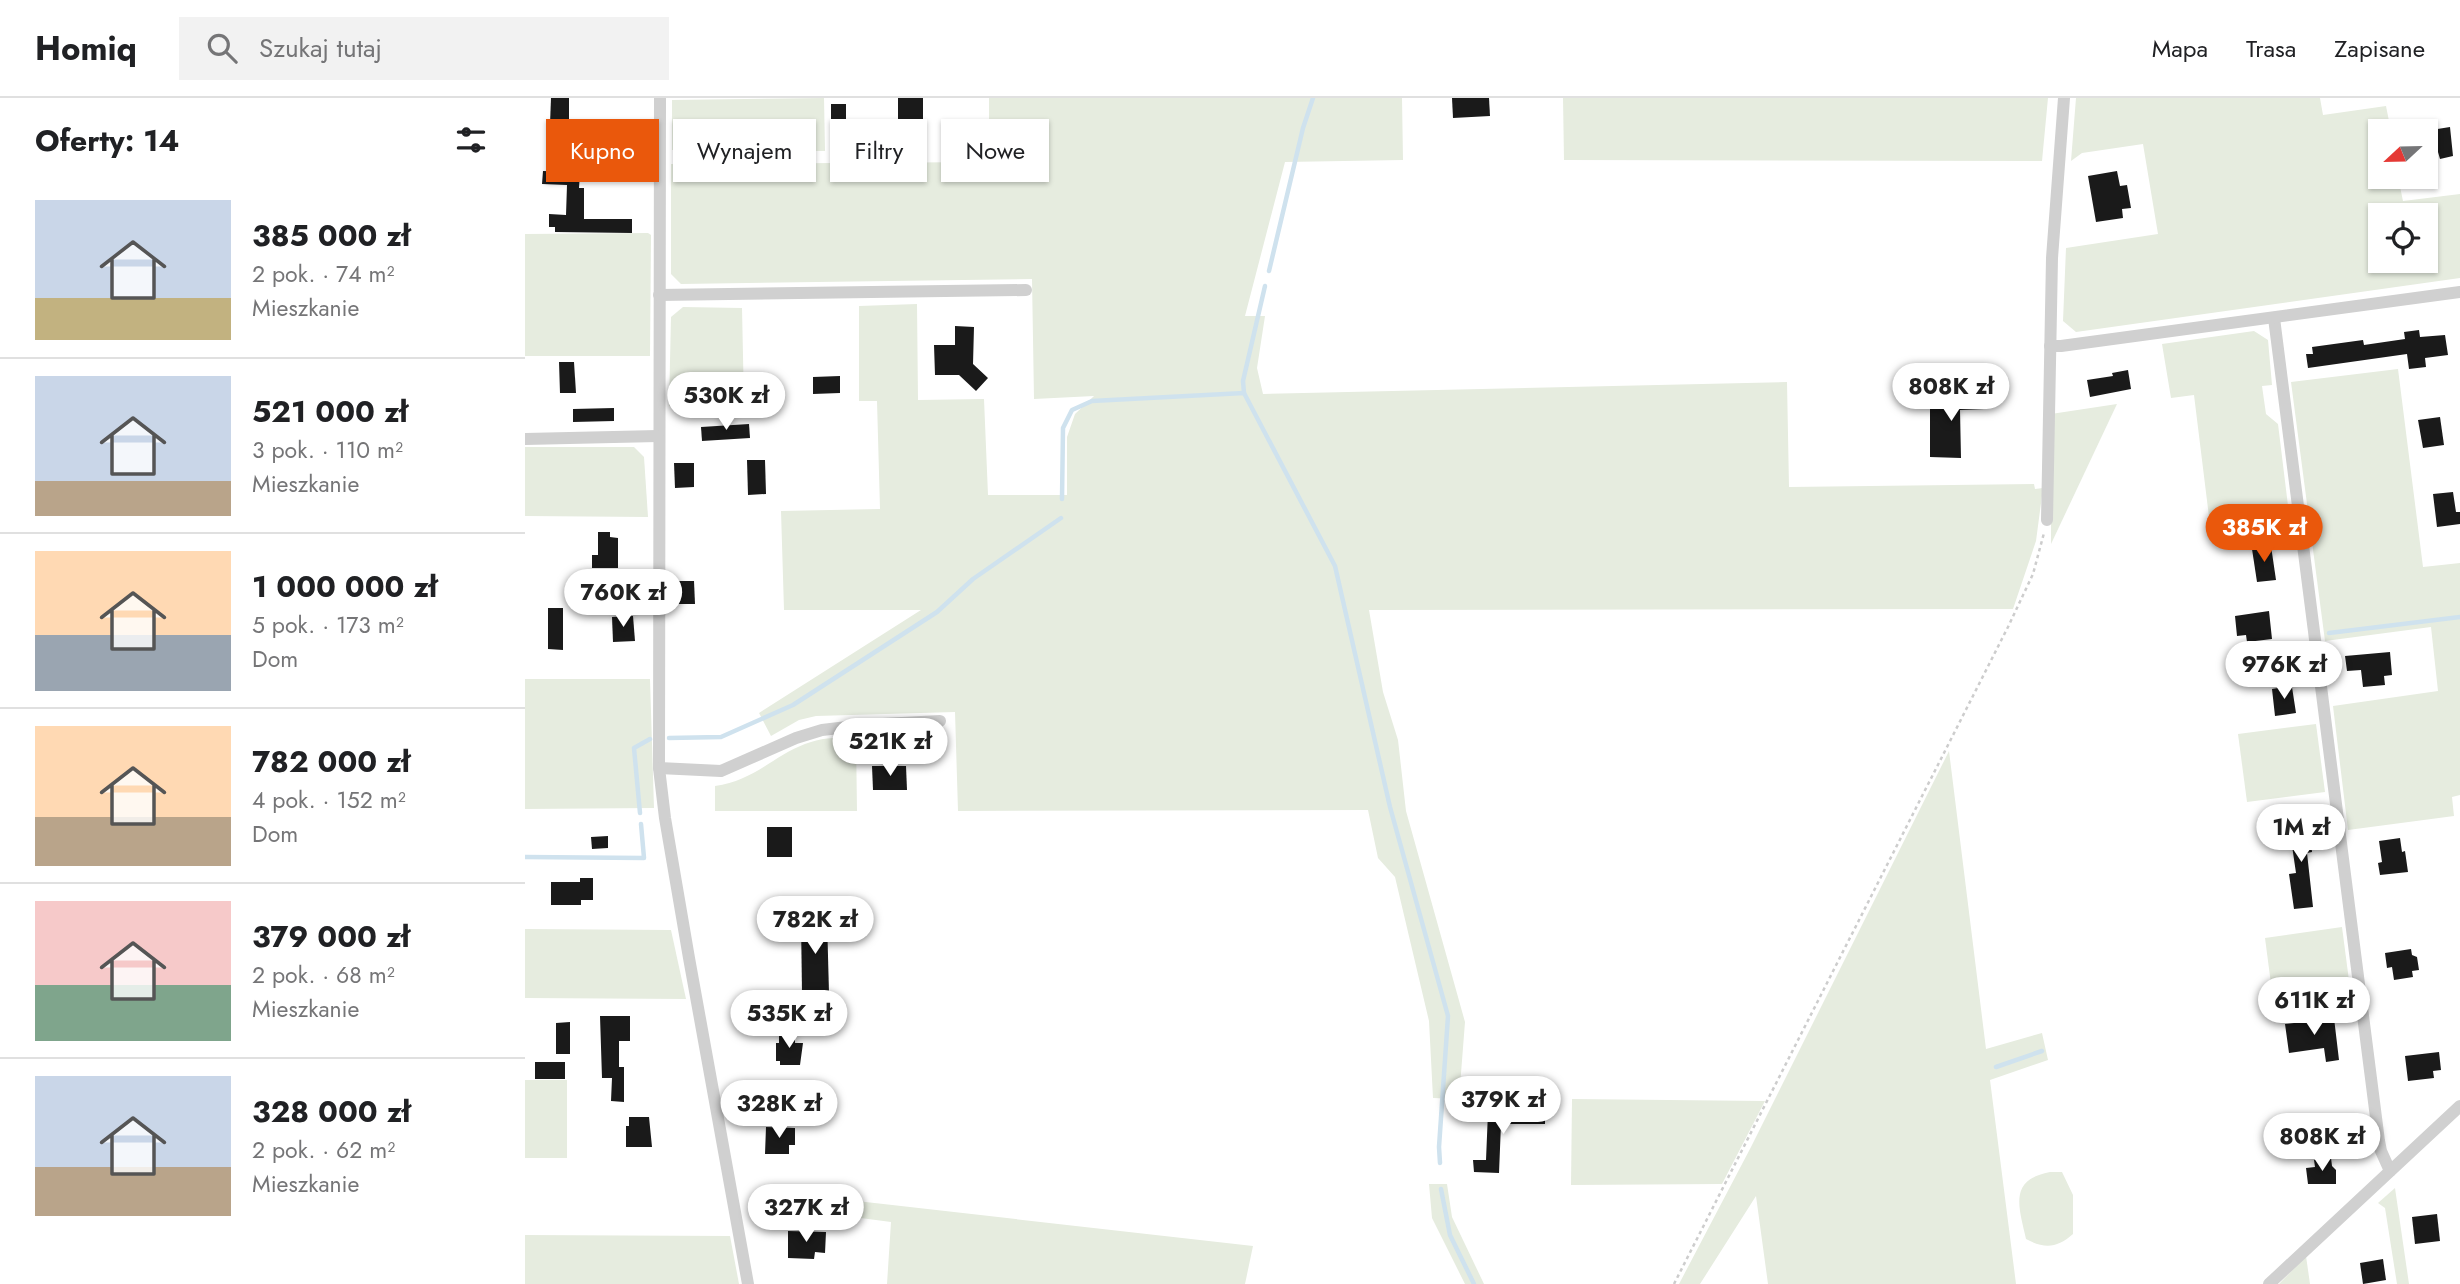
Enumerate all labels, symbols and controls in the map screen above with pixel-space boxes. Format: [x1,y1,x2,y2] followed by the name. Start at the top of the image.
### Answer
[179,17,669,80] search box
[35,25,137,72] text: Homiq
[203,29,241,67] icon: search
[259,29,382,67] text: Szukaj tutaj
[2152,31,2208,66] text: Mapa
[2246,31,2296,66] text: Trasa
[2334,31,2425,66] text: Zapisane
[35,119,180,162] text: Oferty: 14
[546,119,659,182] chip: Kupno
[673,119,816,182] chip: Wynajem
[830,119,927,182] chip: Filtry
[941,119,1049,182] chip: Nowe
[2368,119,2438,189] north arrow
[2368,119,2438,273] map controls
[452,121,490,159] icon: filters
[2368,203,2438,273] button: locate
[252,214,410,257] text: 385 000 zł
[91,228,175,312] icon: home
[252,257,394,291] text: 2 pok. · 74 m²
[252,291,359,325] text: Mieszkanie
[1886,364,2016,423] pin: 808K zł
[1908,369,1994,403] text: 808K zł
[661,372,791,432] pin: 530K zł
[683,378,769,412] text: 530K zł
[252,390,408,433] text: 521 000 zł
[91,404,175,488] icon: home
[252,433,403,467] text: 3 pok. · 110 m²
[252,467,359,501] text: Mieszkanie
[2199,504,2329,564] pin: 385K zł
[2222,510,2306,544] text: 385K zł
[252,565,437,608] text: 1 000 000 zł
[558,570,688,629] pin: 760K zł
[580,575,666,609] text: 760K zł
[91,579,175,663] icon: home
[252,608,404,642] text: 5 pok. · 173 m²
[252,642,298,676] text: Dom
[2219,642,2349,701] pin: 976K zł
[2241,647,2327,681] text: 976K zł
[825,718,955,778] pin: 521K zł
[849,724,931,758] text: 521K zł
[252,740,410,783] text: 782 000 zł
[91,754,175,838] icon: home
[252,783,406,817] text: 4 pok. · 152 m²
[2252,804,2350,864] pin: 1M zł
[2272,810,2330,844] text: 1M zł
[252,817,298,851] text: Dom
[750,896,880,956] pin: 782K zł
[773,902,857,936] text: 782K zł
[252,915,410,958] text: 379 000 zł
[91,929,175,1013] icon: home
[252,958,395,992] text: 2 pok. · 68 m²
[2249,978,2379,1037] pin: 611K zł
[2274,983,2354,1017] text: 611K zł
[724,990,854,1050] pin: 535K zł
[252,992,359,1026] text: Mieszkanie
[746,996,832,1030] text: 535K zł
[1438,1076,1568,1136] pin: 379K zł
[714,1080,844,1140] pin: 328K zł
[1461,1082,1545,1116] text: 379K zł
[737,1086,822,1120] text: 328K zł
[252,1090,410,1133] text: 328 000 zł
[91,1104,175,1188] icon: home
[2257,1114,2387,1173] pin: 808K zł
[2279,1119,2365,1153] text: 808K zł
[252,1133,395,1167] text: 2 pok. · 62 m²
[252,1167,359,1201] text: Mieszkanie
[741,1184,871,1244] pin: 327K zł
[764,1190,848,1224] text: 327K zł

